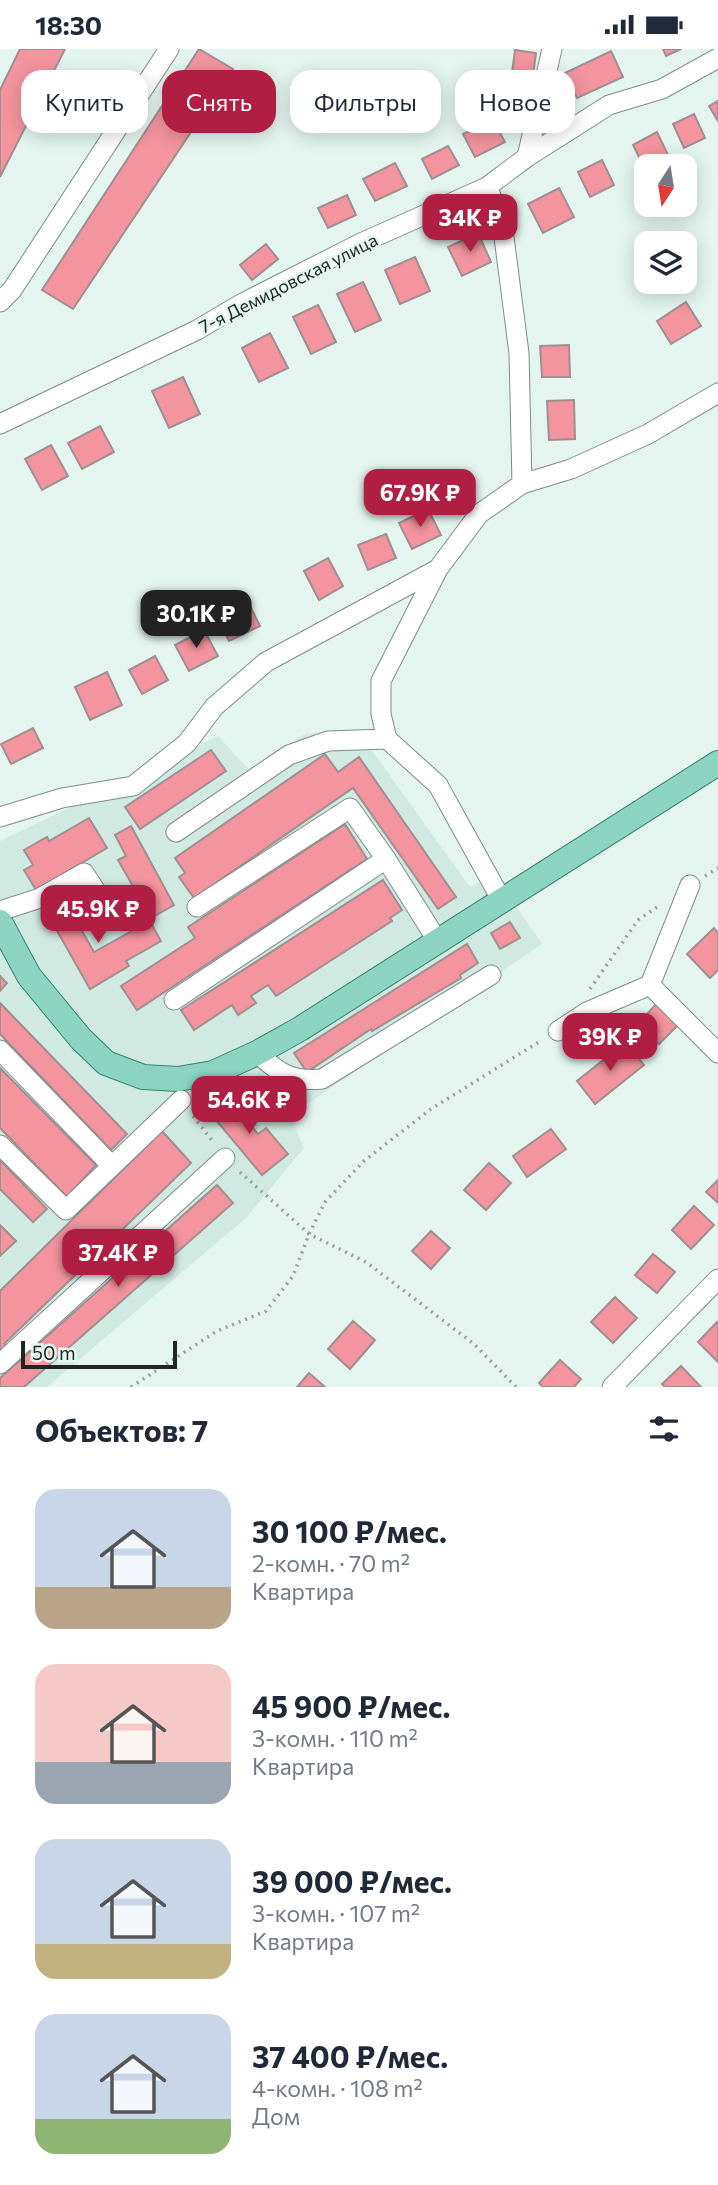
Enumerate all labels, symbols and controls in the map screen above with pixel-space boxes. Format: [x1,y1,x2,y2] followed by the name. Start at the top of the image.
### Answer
[35,9,102,40] text: 18:30
[21,70,148,133] chip: Купить
[162,70,276,133] chip: Снять
[290,70,441,133] chip: Фильтры
[455,70,575,133] chip: Новое
[634,154,696,217] north arrow
[634,154,697,294] map controls
[421,195,519,254] pin: 34K ₽
[438,203,502,231] text: 34K ₽
[195,228,381,338] street label: 7-я Демидовская улица
[634,231,697,294] button: layers
[355,469,485,529] pin: 67.9K ₽
[380,478,460,506] text: 67.9K ₽
[131,591,261,650] pin: 30.1K ₽
[157,599,235,627] text: 30.1K ₽
[33,885,163,945] pin: 45.9K ₽
[57,894,139,922] text: 45.9K ₽
[561,1013,659,1073] pin: 39K ₽
[578,1022,642,1050] text: 39K ₽
[184,1077,314,1136] pin: 54.6K ₽
[207,1085,291,1113] text: 54.6K ₽
[53,1229,183,1289] pin: 37.4K ₽
[78,1238,158,1266] text: 37.4K ₽
[21,1338,177,1370] scale bar
[32,1341,76,1364] text: 50 m
[645,1410,683,1448] icon: filters
[35,1411,208,1448] text: Объектов: 7
[252,1512,447,1549] text: 30 100 ₽/мес.
[91,1517,175,1601] icon: home
[252,1549,410,1577] text: 2-комн. · 70 m²
[252,1577,354,1605] text: Квартира
[252,1687,450,1724] text: 45 900 ₽/мес.
[91,1692,175,1776] icon: home
[252,1724,418,1752] text: 3-комн. · 110 m²
[252,1752,354,1780] text: Квартира
[252,1862,452,1899] text: 39 000 ₽/мес.
[91,1867,175,1951] icon: home
[252,1899,420,1927] text: 3-комн. · 107 m²
[252,1927,354,1955] text: Квартира
[252,2037,448,2074] text: 37 400 ₽/мес.
[91,2042,175,2126] icon: home
[252,2074,423,2102] text: 4-комн. · 108 m²
[252,2102,300,2130] text: Дом

